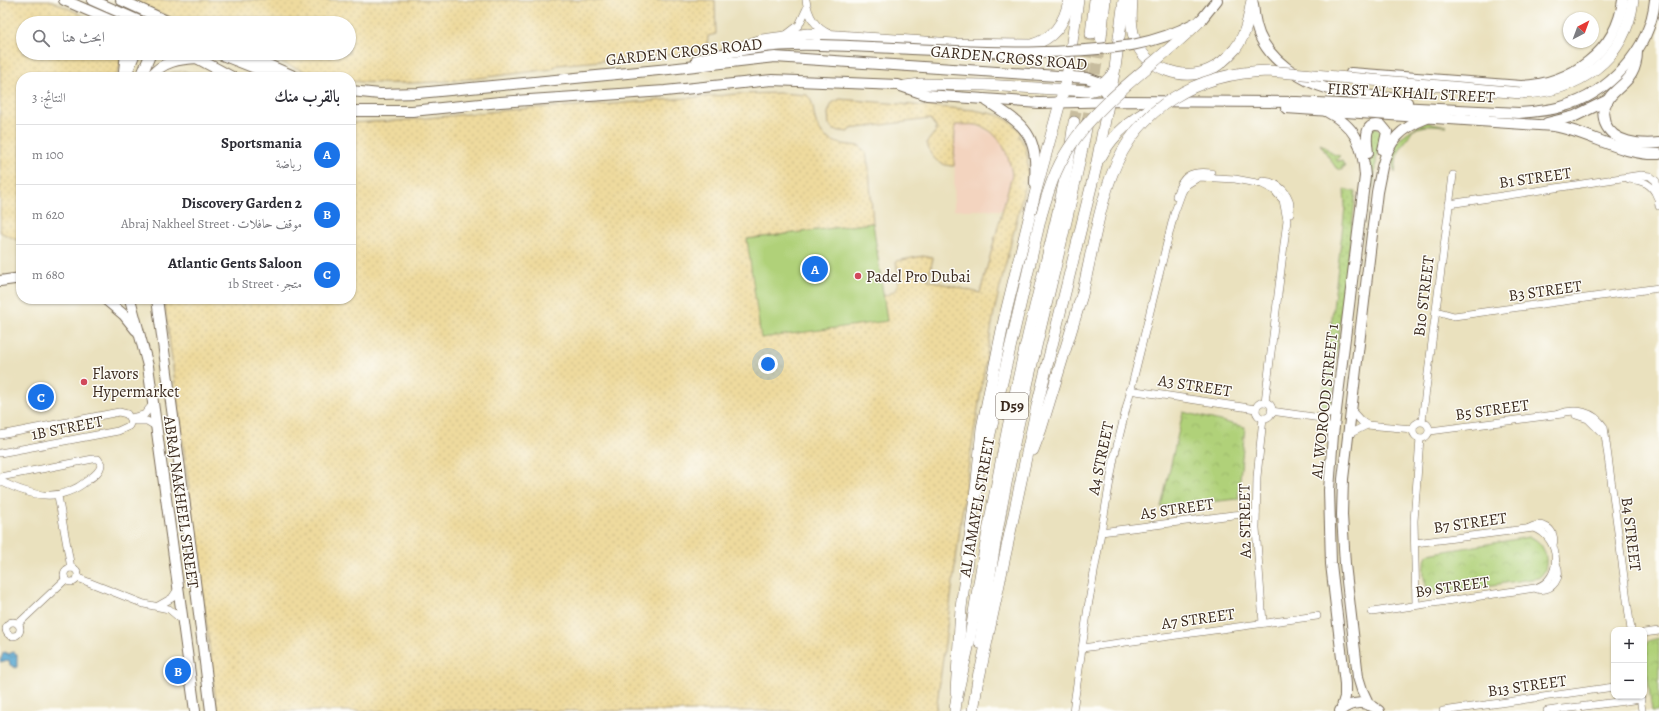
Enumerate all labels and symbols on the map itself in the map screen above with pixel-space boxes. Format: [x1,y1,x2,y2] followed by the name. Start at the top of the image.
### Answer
[1563,12,1599,48] north arrow
[605,33,763,71] street label: GARDEN CROSS ROAD
[930,40,1088,76] street label: GARDEN CROSS ROAD
[1327,78,1496,108] street label: FIRST AL KHAIL STREET
[1498,162,1573,194] street label: B1 STREET
[802,254,828,284] pin: A
[1408,254,1440,338] street label: B10 STREET
[866,266,971,288] place label: Padel Pro Dubai
[853,271,863,281] marker: Padel Pro Dubai
[1507,275,1584,307] street label: B3 STREET
[1306,322,1344,481] street label: AL WOROOD STREET 1
[758,354,778,374] your location
[92,363,179,403] place label: Flavors Hypermarket
[1156,369,1233,403] street label: A3 STREET
[79,377,89,387] marker: Flavors Hypermarket
[28,382,54,412] pin: C
[996,393,1028,419] road number: D59
[1454,394,1531,426] street label: B5 STREET
[29,410,105,446] street label: 1B STREET
[158,414,204,590] street label: ABRAJ NAKHEEL STREET
[1082,419,1120,498] street label: A4 STREET
[954,435,1000,580] street label: AL JAMAYEL STREET
[1233,483,1257,560] street label: A2 STREET
[1138,493,1216,525] street label: A5 STREET
[1616,496,1647,573] street label: B4 STREET
[1432,507,1509,539] street label: B7 STREET
[1414,571,1491,603] street label: B9 STREET
[1159,603,1237,635] street label: A7 STREET
[165,656,191,686] pin: B
[1486,670,1568,702] street label: B13 STREET

